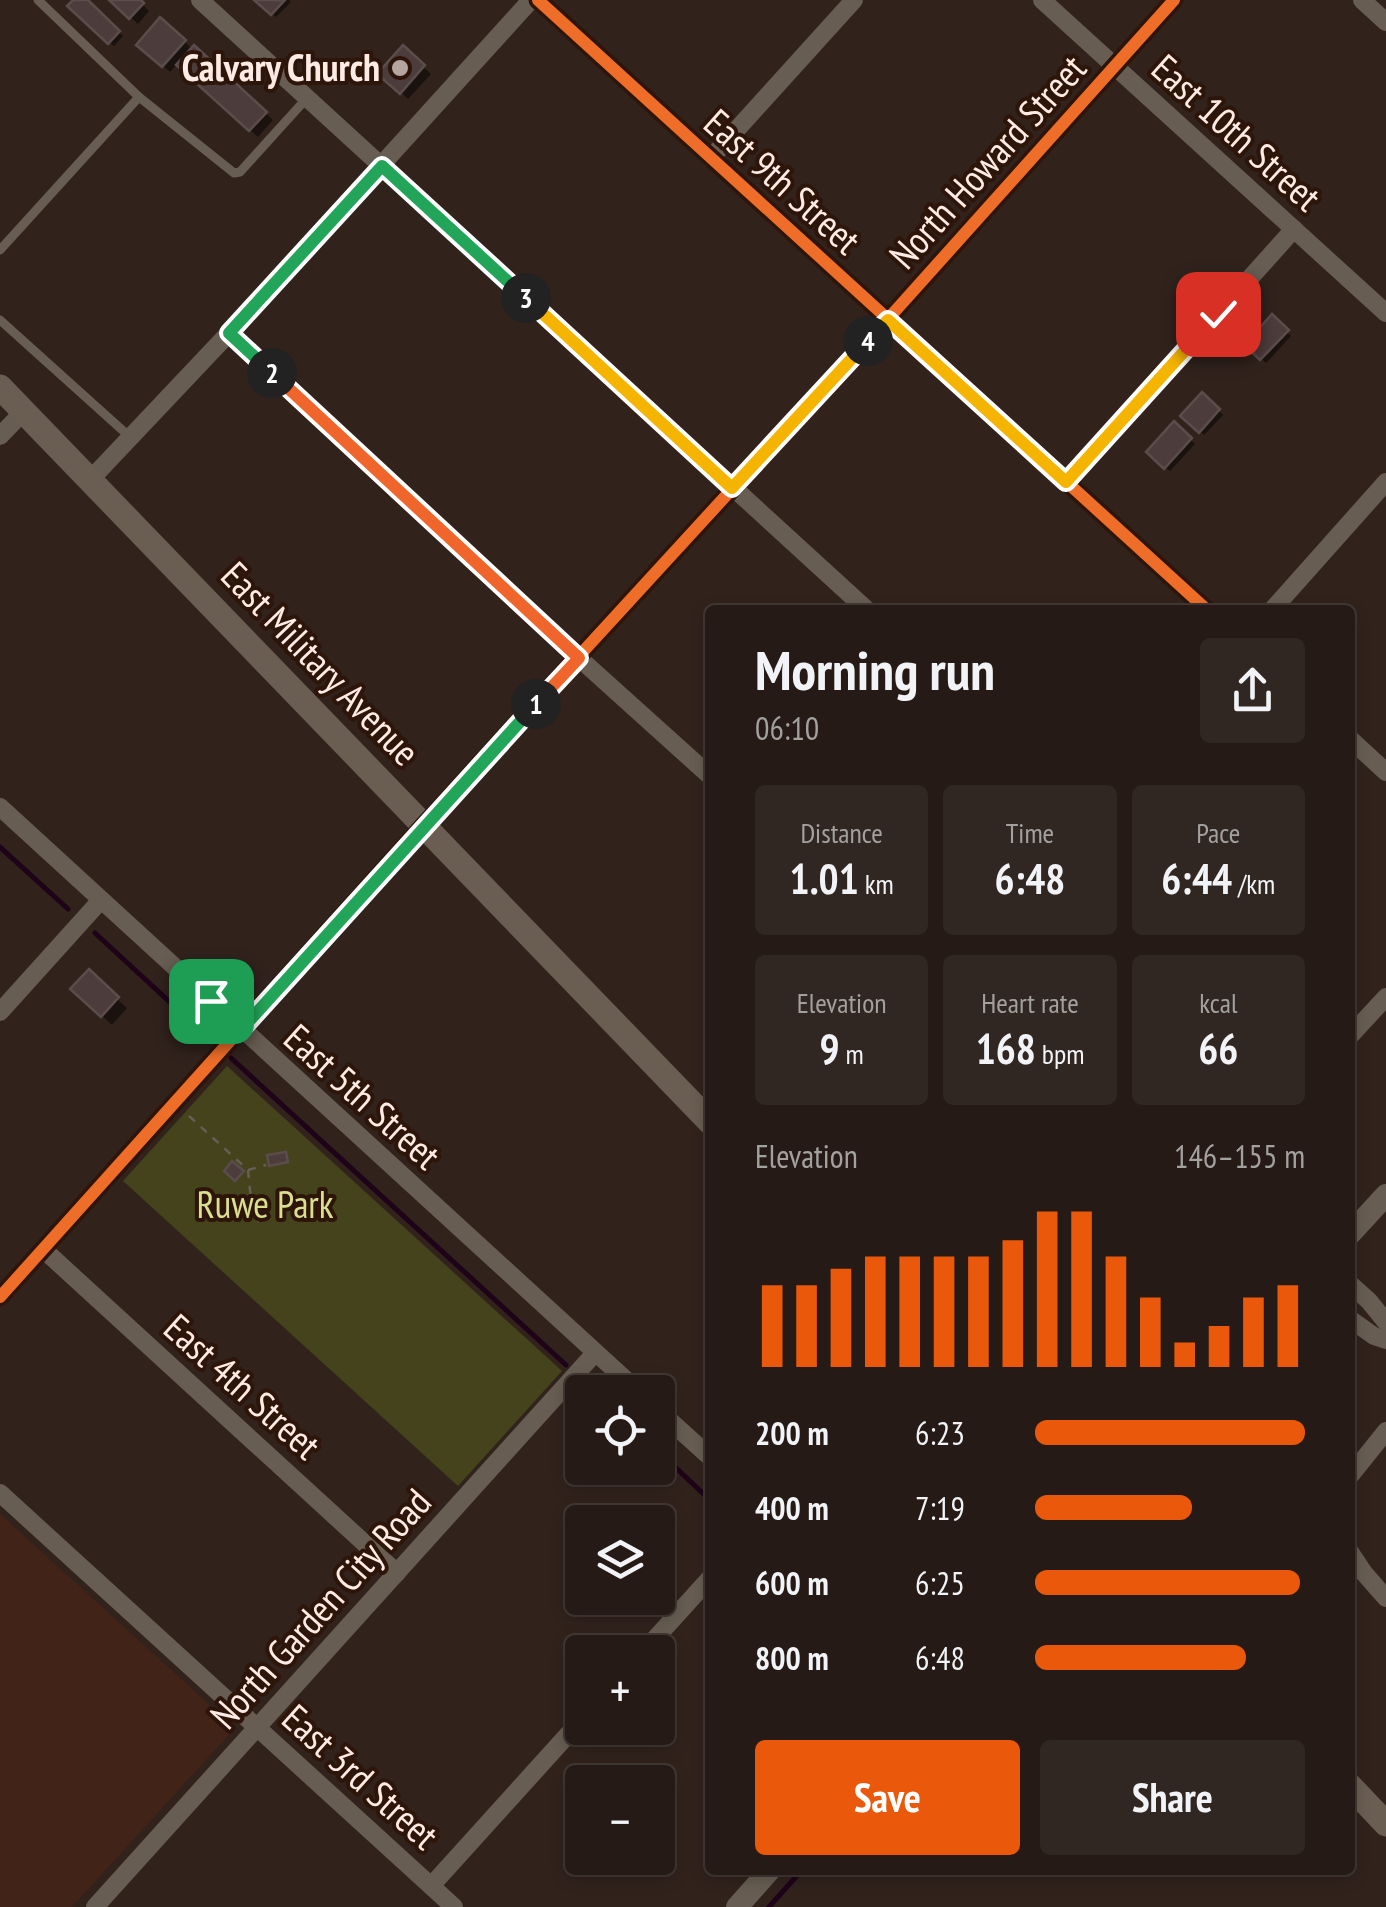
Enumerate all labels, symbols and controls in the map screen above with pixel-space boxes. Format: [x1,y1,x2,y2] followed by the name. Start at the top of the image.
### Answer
[182,42,380,91] place label: Calvary Church
[878,43,1096,278] street label: North Howard Street
[1142,43,1332,221] street label: East 10th Street
[389,57,411,79] marker: Calvary Church
[695,98,872,264] street label: East 9th Street
[1176,272,1261,357] pin
[501,273,551,323] pin: 3
[519,279,533,316] text: 3
[1191,287,1246,342] icon: check
[843,316,893,366] pin: 4
[861,322,875,359] text: 4
[247,348,297,398] pin: 2
[265,354,279,391] text: 2
[211,551,431,775] street label: East Military Avenue
[755,634,995,705] text: Morning run
[1200,638,1305,743] button: share
[511,679,561,729] pin: 1
[529,685,543,722] text: 1
[755,707,819,749] text: 06:10
[800,814,883,851] text: Distance
[1006,814,1054,851] text: Time
[1196,814,1240,851] text: Pace
[790,851,859,906] text: 1.01
[995,851,1065,906] text: 6:48
[1161,851,1232,906] text: 6:44
[859,865,894,902] text: km
[1232,865,1275,902] text: /km
[169,959,254,1044] pin
[184,974,239,1029] icon: arrive
[797,984,887,1021] text: Elevation
[981,984,1079,1021] text: Heart rate
[1199,984,1237,1021] text: kcal
[275,1013,452,1179] street label: East 5th Street
[820,1021,840,1076] text: 9
[976,1021,1036,1076] text: 168
[1198,1021,1238,1076] text: 66
[840,1035,864,1072] text: m
[1036,1035,1084,1072] text: bpm
[755,1135,858,1177] text: Elevation
[1174,1135,1305,1177] text: 146–155 m
[196,1179,334,1228] park label: Ruwe Park
[155,1303,332,1469] street label: East 4th Street
[565,1375,675,1875] map controls
[565,1375,675,1485] button: locate
[755,1412,829,1454] text: 200 m
[915,1412,965,1454] text: 6:23
[199,1478,441,1738] street label: North Garden City Road
[755,1487,829,1529] text: 400 m
[915,1487,965,1529] text: 7:19
[565,1505,675,1615] button: layers
[755,1562,829,1604] text: 600 m
[915,1562,965,1604] text: 6:25
[565,1635,675,1745] button: +
[755,1637,829,1679] text: 800 m
[915,1637,965,1679] text: 6:48
[273,1693,450,1859] street label: East 3rd Street
[755,1740,1020,1855] button: Save
[1040,1740,1305,1855] button: Share
[565,1765,675,1875] button: −

